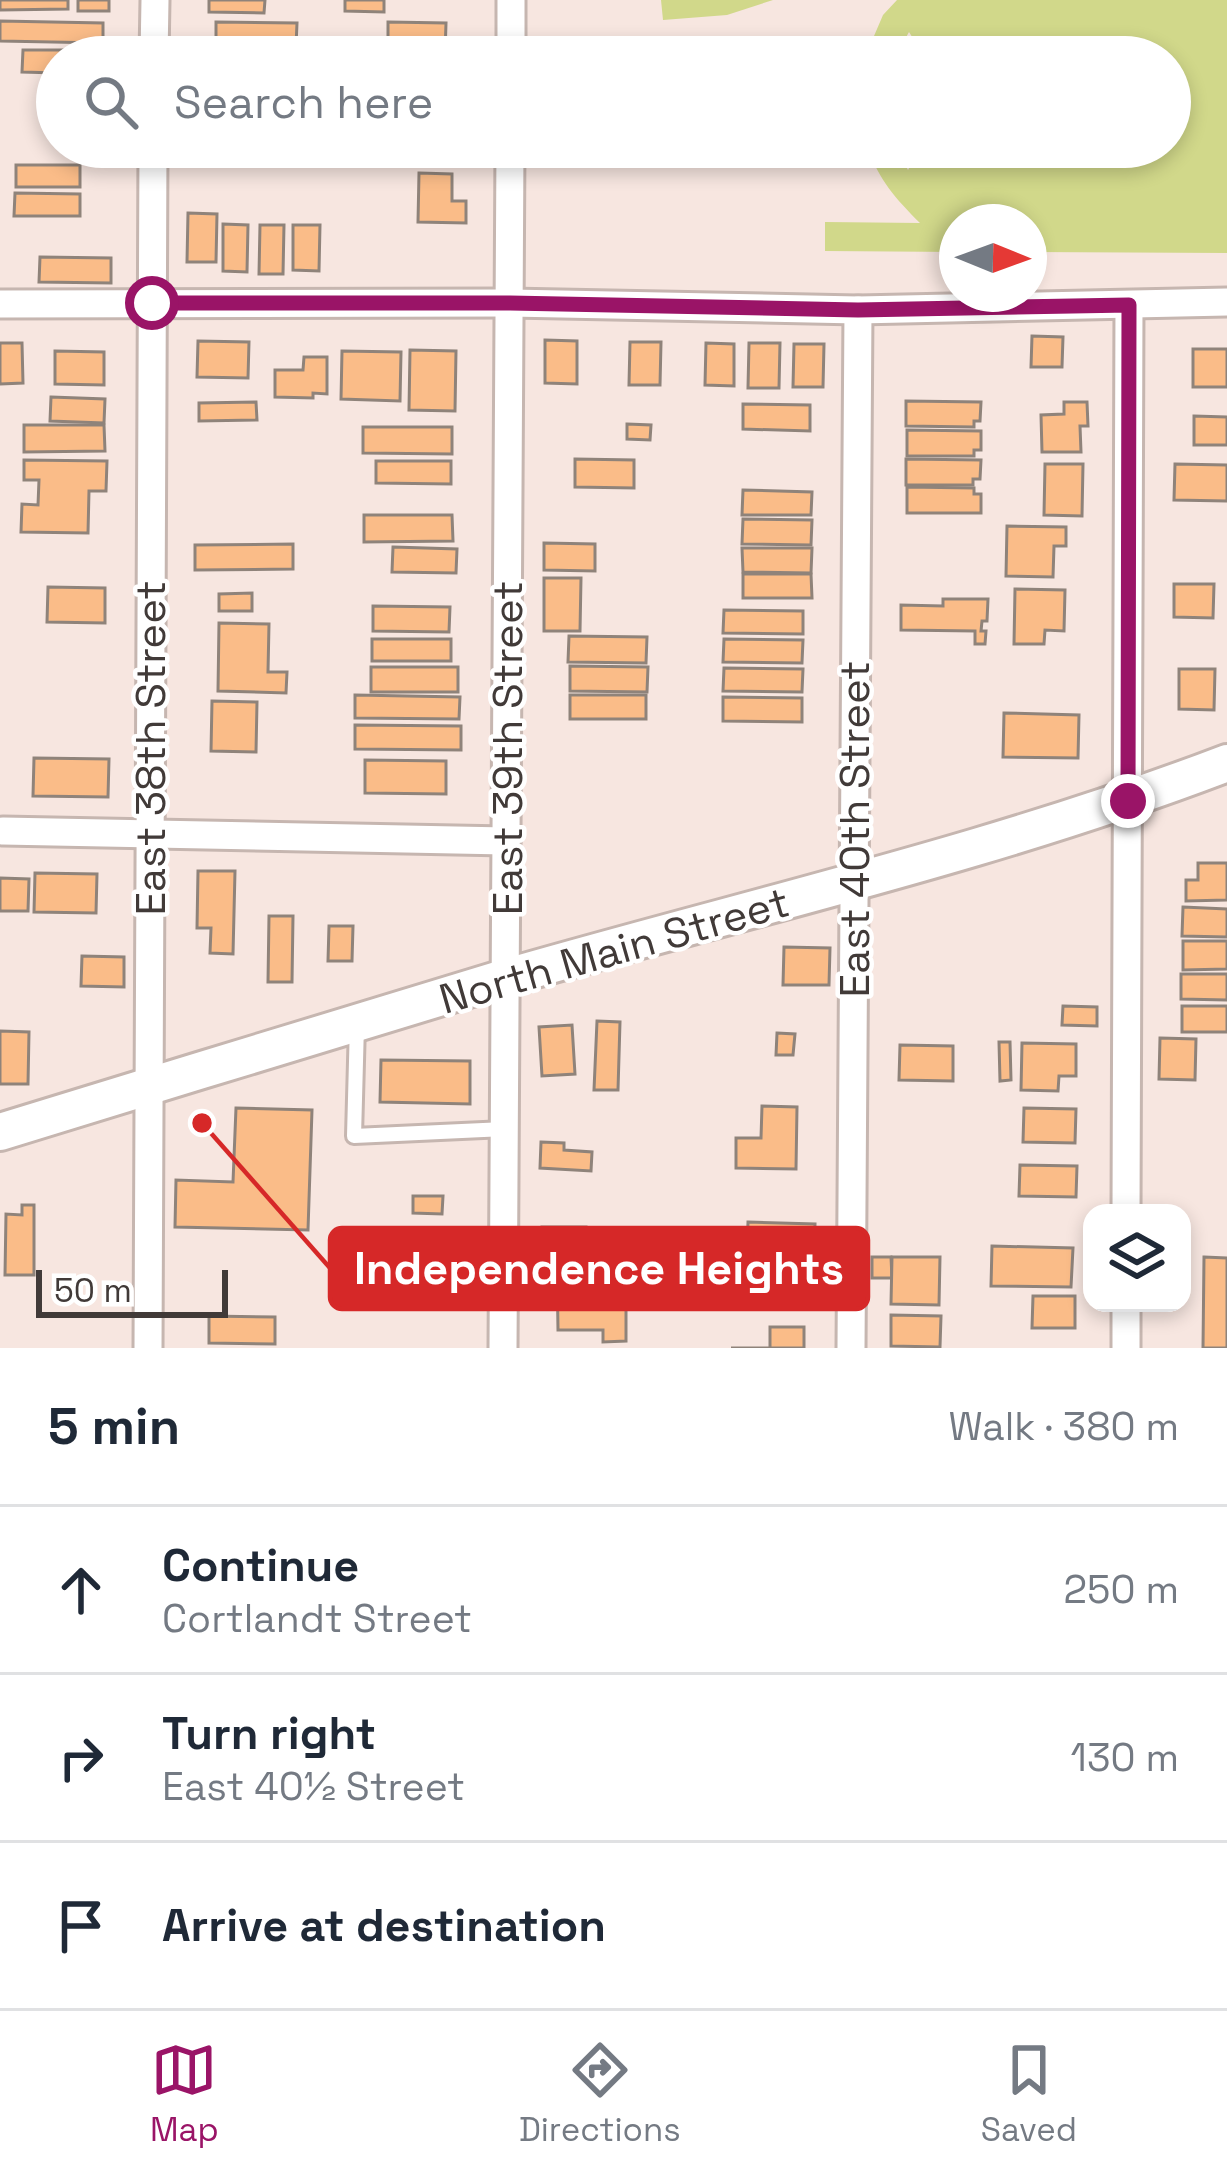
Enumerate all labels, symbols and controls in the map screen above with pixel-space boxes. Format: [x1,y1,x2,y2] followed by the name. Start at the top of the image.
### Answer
[36,36,1191,168] search box
[78,69,144,135] icon: search
[174,74,433,131] text: Search here
[939,204,1047,312] north arrow
[125,276,179,330] route start
[124,580,177,916] street label: East 38th Street
[481,581,534,915] street label: East 39th Street
[828,661,881,997] street label: East 40th Street
[1101,774,1155,828] route end
[433,875,795,1026] street label: North Main Street
[1083,1204,1191,1312] map controls
[1083,1204,1191,1312] button: layers
[330,1228,868,1309] callout: Independence Heights
[354,1240,844,1297] text: Independence Heights
[36,1264,228,1317] scale bar
[54,1270,132,1312] text: 50 m
[48,1394,180,1459] text: 5 min
[949,1402,1179,1451] text: Walk · 380 m
[162,1537,359,1594] text: Continue
[48,1557,114,1623] icon: ahead
[1064,1565,1179,1614] text: 250 m
[162,1594,472,1643] text: Cortlandt Street
[162,1705,376,1762] text: Turn right
[48,1725,114,1791] icon: right
[1071,1733,1179,1782] text: 130 m
[162,1762,465,1811] text: East 40½ Street
[48,1893,114,1959] icon: arrive
[162,1897,606,1954] text: Arrive at destination
[150,2037,219,2151] tab: Map
[519,2037,681,2151] tab: Directions
[981,2037,1077,2151] tab: Saved

